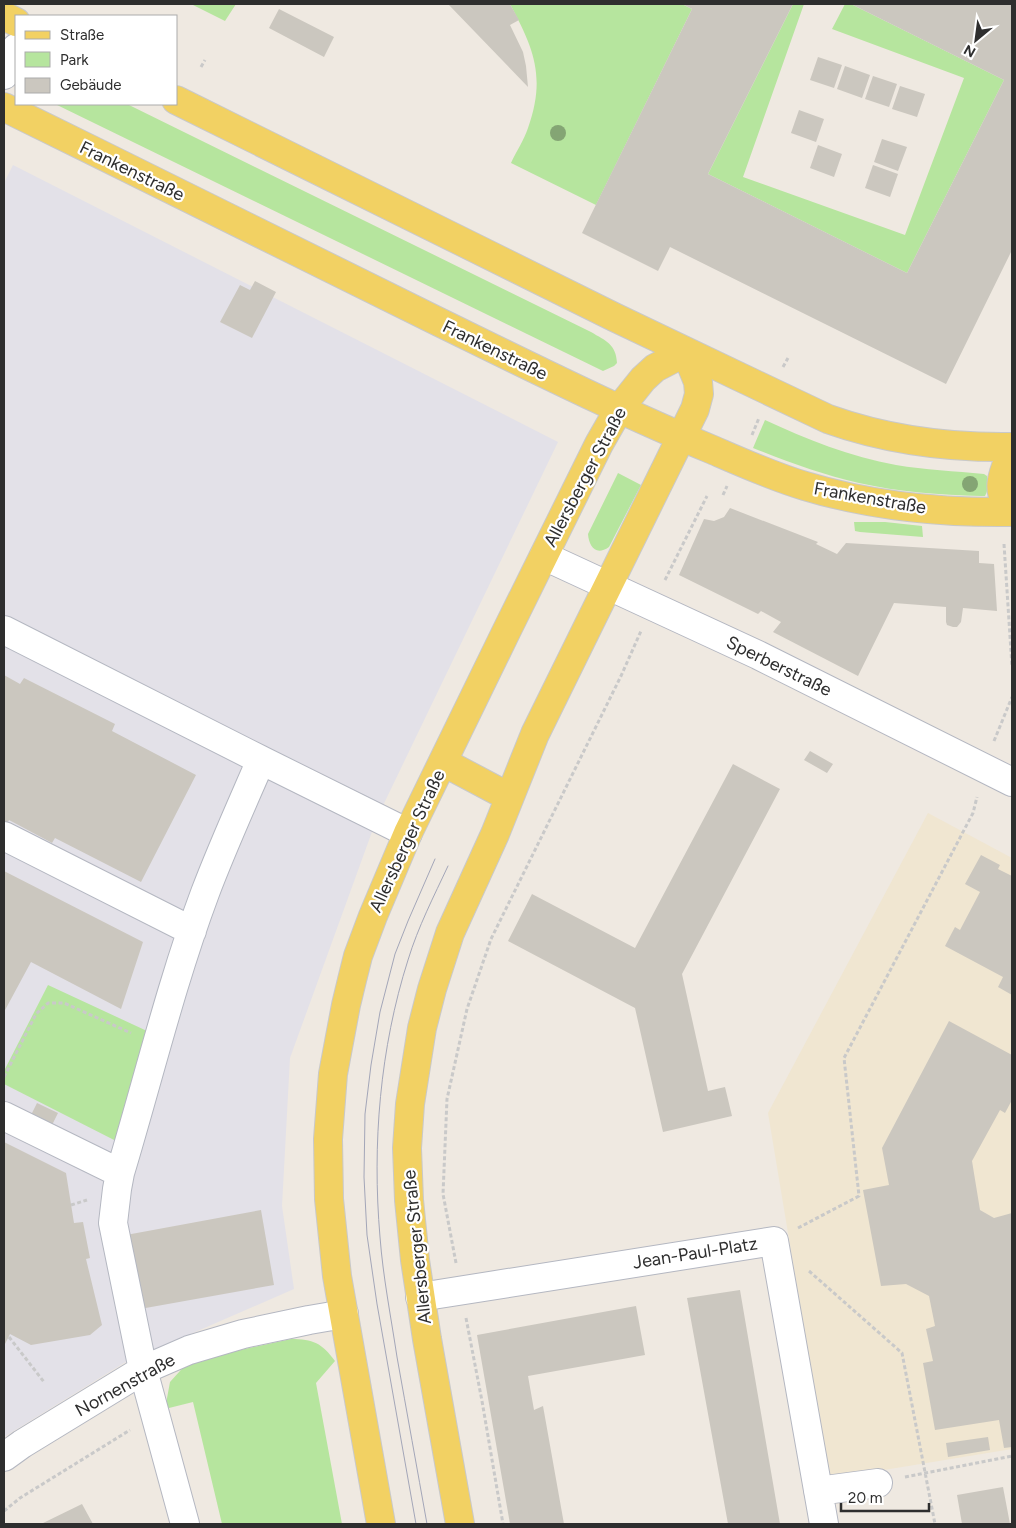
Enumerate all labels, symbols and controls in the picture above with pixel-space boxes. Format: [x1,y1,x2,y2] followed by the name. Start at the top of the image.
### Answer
[15,15,178,105] legend
[951,15,1001,65] north arrow
[60,26,104,44] text: Straße
[961,41,979,61] text: N
[60,51,89,69] text: Park
[60,76,121,94] text: Gebäude
[76,136,188,206] street label: Frankenstraße
[439,315,551,385] street label: Frankenstraße
[539,403,631,551] street label: Allersberger Straße
[812,477,928,519] street label: Frankenstraße
[723,631,835,701] street label: Sperberstraße
[364,766,450,916] street label: Allersberger Straße
[398,1169,436,1325] street label: Allersberger Straße
[631,1232,759,1274] street label: Jean-Paul-Platz
[71,1348,179,1421] street label: Nornenstraße
[841,1480,928,1512] scale bar
[848,1489,882,1507] text: 20 m

